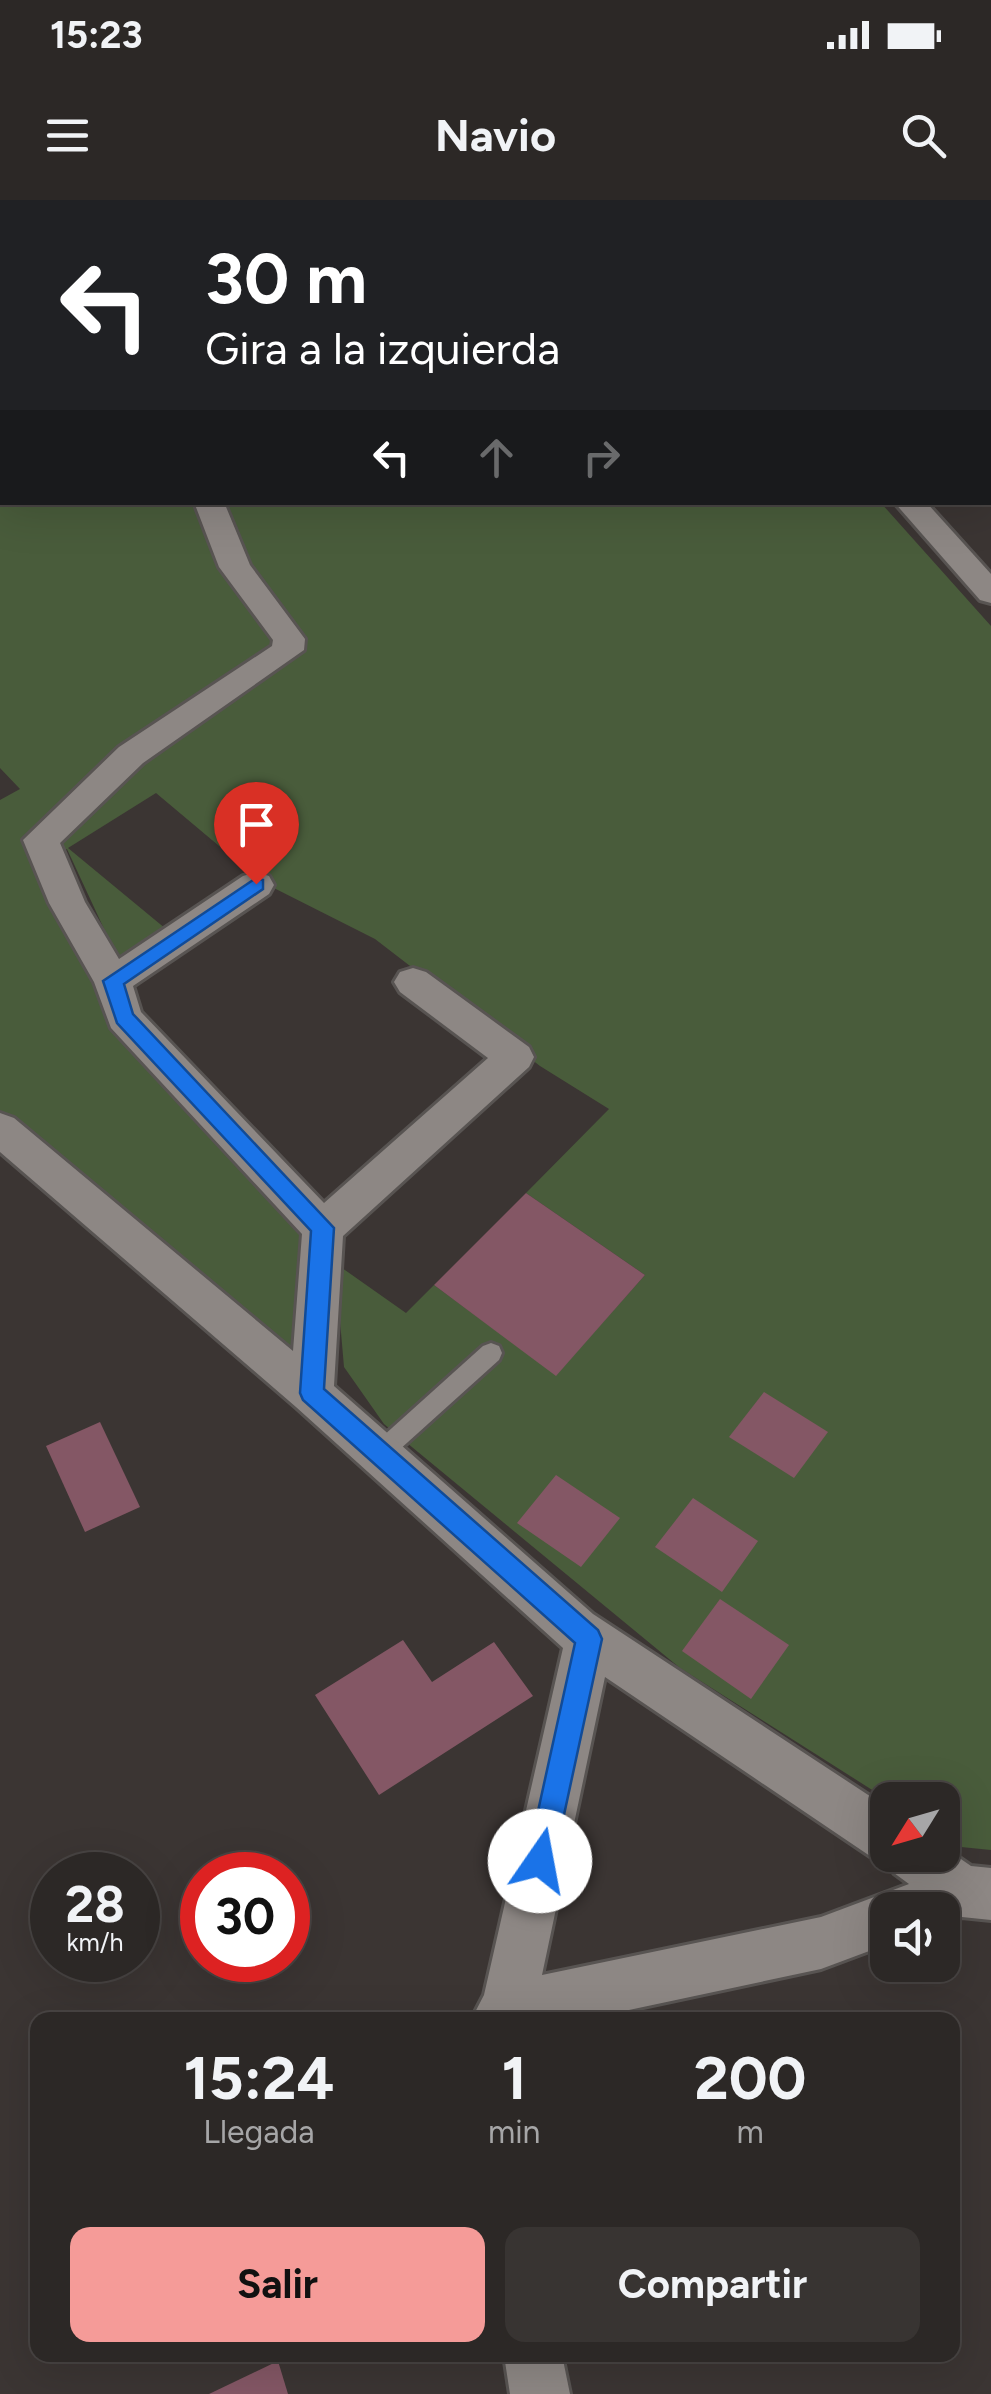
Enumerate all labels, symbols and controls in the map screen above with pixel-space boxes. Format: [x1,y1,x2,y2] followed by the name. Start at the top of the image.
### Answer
[50,12,143,58] text: 15:23
[40,108,95,163] icon: menu
[435,108,556,162] text: Navio
[896,108,951,163] icon: search
[205,236,367,321] text: 30 m
[40,240,170,370] icon: left
[205,321,560,375] text: Gira a la izquierda
[364,430,419,485] icon: left
[469,430,524,485] icon: ahead
[574,430,629,485] icon: right
[214,782,299,885] pin
[229,797,284,852] icon: arrive
[870,1782,960,1872] north arrow
[870,1782,960,1982] map controls
[488,1809,592,1913] position arrow
[180,1852,310,1982] speed limit sign: 30
[65,1874,125,1935] text: 28
[870,1892,960,1982] button: sound
[66,1927,124,1957] text: km/h
[184,2042,334,2114] text: 15:24
[502,2042,527,2114] text: 1
[694,2042,806,2114] text: 200
[203,2113,315,2151] text: Llegada
[488,2113,540,2151] text: min
[737,2113,764,2151] text: m
[70,2227,485,2342] button: Salir
[505,2227,920,2342] button: Compartir

